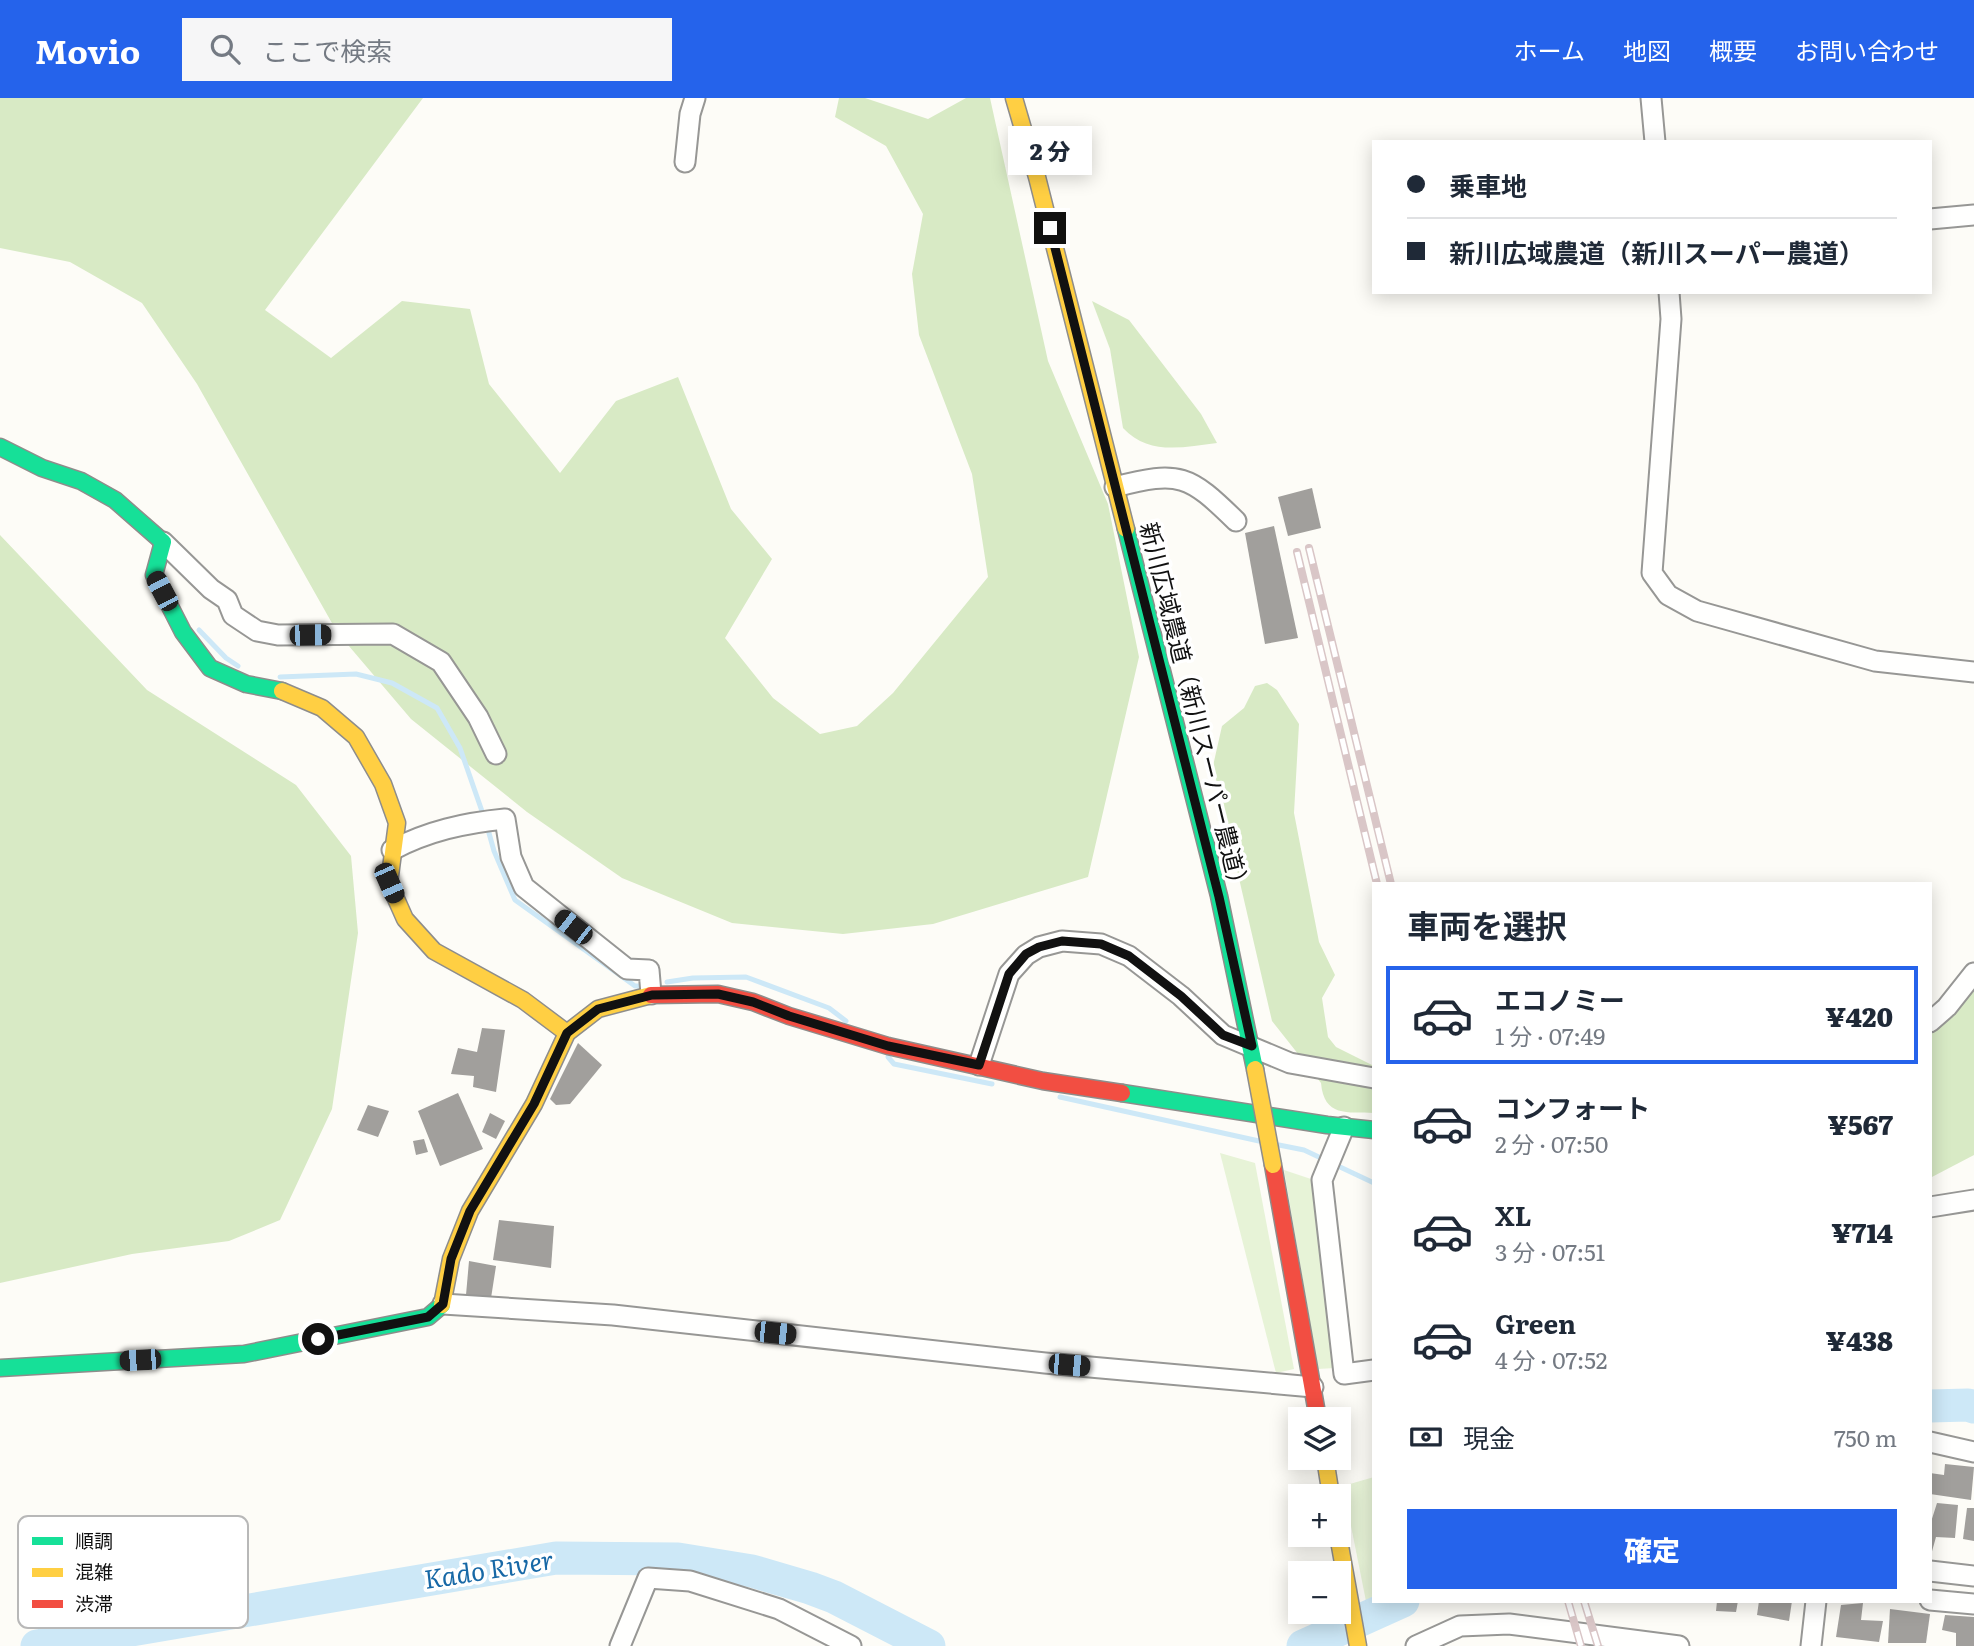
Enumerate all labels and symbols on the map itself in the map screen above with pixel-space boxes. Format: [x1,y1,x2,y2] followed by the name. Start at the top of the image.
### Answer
[1008,127,1092,176] callout: 2 分
[1034,212,1066,244] route end
[1133,518,1260,899] street label: 新川広域農道（新川スーパー農道）
[143,568,182,614] car
[289,624,332,646] car
[371,860,408,906] car
[550,906,597,948] car
[754,1320,797,1346] car
[302,1323,334,1355] route start
[119,1348,162,1372] car
[1048,1353,1091,1377] car
[18,1516,248,1628] legend
[75,1526,113,1554] text: 順調
[421,1538,556,1597] water label: Kado River
[75,1557,113,1585] text: 混雑
[75,1589,113,1617] text: 渋滞

